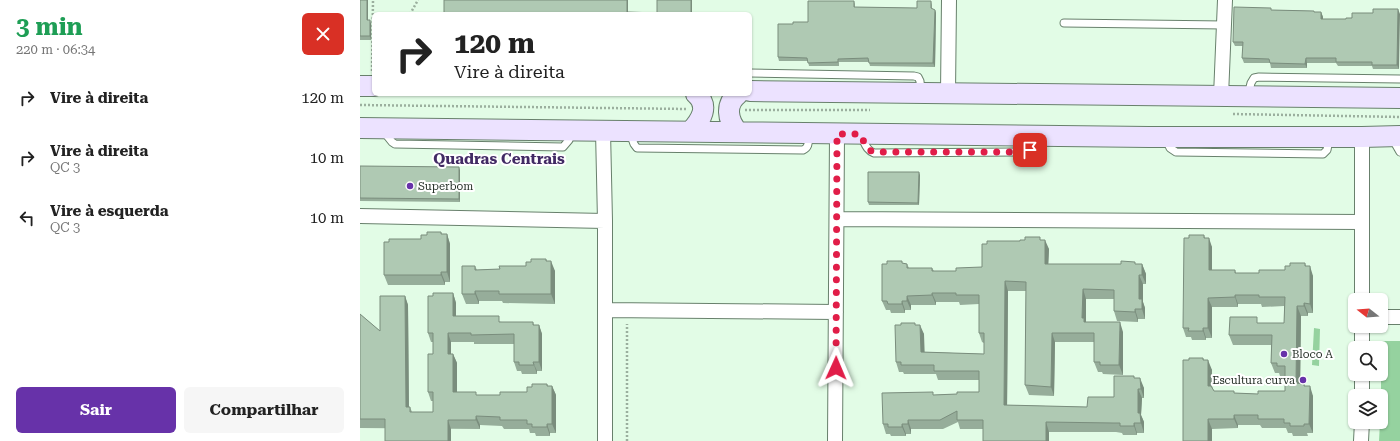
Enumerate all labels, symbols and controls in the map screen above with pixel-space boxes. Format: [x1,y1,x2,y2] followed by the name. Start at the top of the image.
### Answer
[16,13,83,41] text: 3 min
[302,13,344,55] button: close
[454,27,535,60] text: 120 m
[388,28,440,80] icon: right
[16,42,95,57] text: 220 m · 06:34
[454,61,565,82] text: Vire à direita
[16,87,38,109] icon: right
[50,89,148,107] text: Vire à direita
[301,89,344,107] text: 120 m
[1013,133,1047,167] pin
[1019,139,1041,161] icon: arrive
[50,142,148,160] text: Vire à direita
[16,147,38,169] icon: right
[310,149,344,167] text: 10 m
[433,150,565,168] district label: Quadras Centrais
[50,160,80,175] text: QC 3
[418,180,473,193] place label: Superbom
[405,181,415,191] marker: Superbom
[50,202,169,220] text: Vire à esquerda
[16,207,38,229] icon: left
[310,209,344,227] text: 10 m
[50,220,80,235] text: QC 3
[1348,293,1388,333] north arrow
[1348,293,1388,429] map controls
[1348,341,1388,381] button: search
[815,347,857,389] position arrow
[1292,348,1333,361] place label: Bloco A
[1279,349,1289,359] marker: Bloco A
[1212,374,1295,387] place label: Escultura curva
[1298,375,1308,385] marker: Escultura curva
[16,387,176,433] button: Sair
[184,387,344,433] button: Compartilhar
[1348,389,1388,429] button: layers

